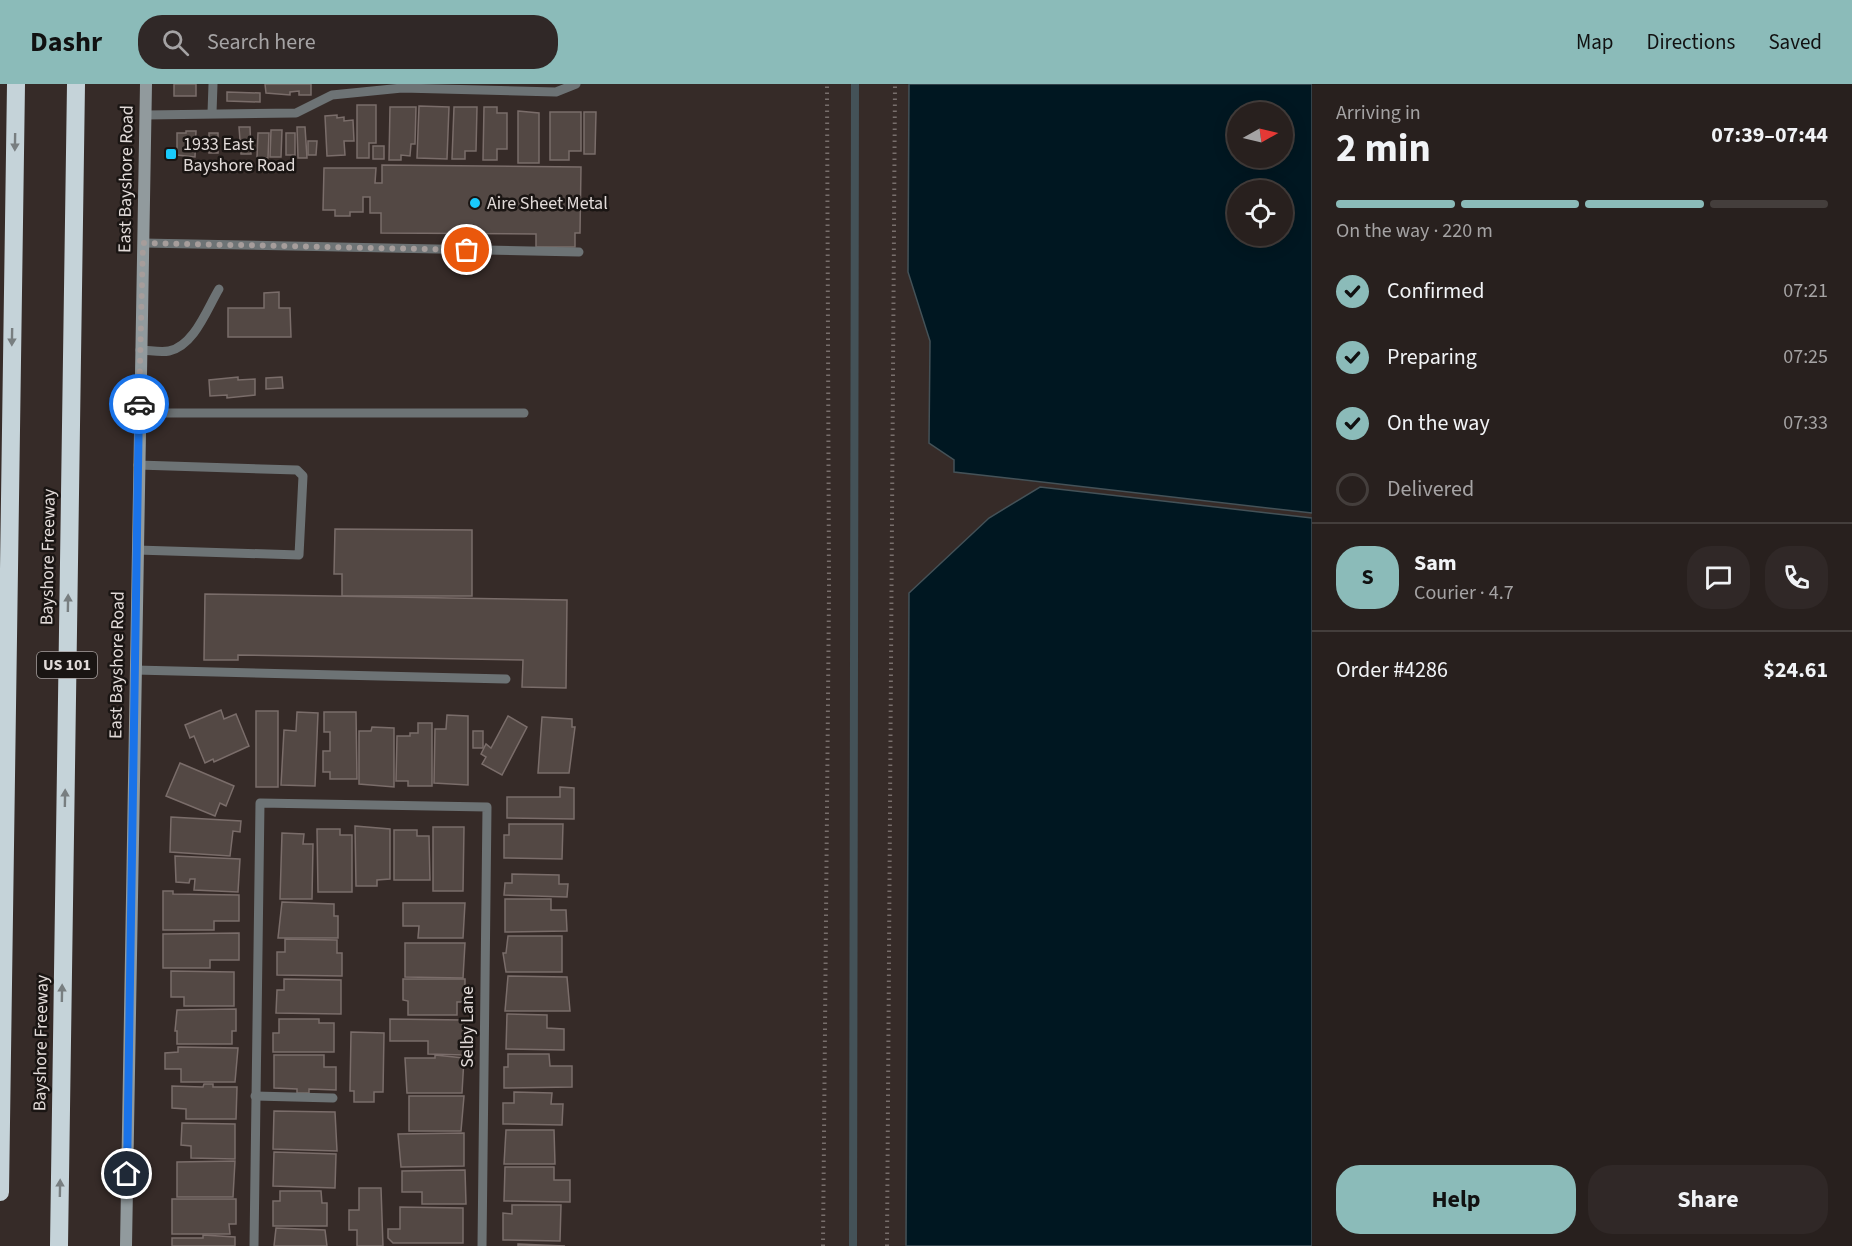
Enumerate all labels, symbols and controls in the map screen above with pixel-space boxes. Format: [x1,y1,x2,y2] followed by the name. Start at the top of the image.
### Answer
[138,15,558,69] search box
[30,22,102,62] text: Dashr
[159,26,192,59] icon: search
[207,26,316,58] text: Search here
[1576,27,1614,57] text: Map
[1647,27,1735,57] text: Directions
[1768,27,1822,57] text: Saved
[1336,99,1421,127] text: Arriving in
[1227,102,1293,168] north arrow
[1227,102,1293,246] map controls
[112,105,140,253] street label: East Bayshore Road
[1711,119,1828,151] text: 07:39–07:44
[1336,121,1431,177] text: 2 min
[183,132,295,178] place label: 1933 East Bayshore Road
[10,133,20,152] one-way arrow
[164,147,178,161] marker: 1933 East Bayshore Road
[1227,180,1293,246] button: locate
[487,191,608,216] place label: Aire Sheet Metal
[468,196,482,210] marker: Aire Sheet Metal
[1336,217,1493,245] text: On the way · 220 m
[441,224,492,275] pin
[450,233,483,266] icon: bag
[1336,275,1369,308] icon: check
[1387,275,1484,307] text: Confirmed
[1783,277,1828,305] text: 07:21
[8,328,17,347] one-way arrow
[1336,341,1369,374] icon: check
[1387,341,1477,373] text: Preparing
[1783,343,1828,371] text: 07:25
[109,374,169,434] courier
[123,388,156,421] icon: car
[1336,407,1369,440] icon: check
[1387,407,1490,439] text: On the way
[1783,409,1828,437] text: 07:33
[1387,473,1474,505] text: Delivered
[34,488,62,625] street label: Bayshore Freeway
[1687,546,1750,609] button: chat
[1765,546,1828,609] button: phone
[1414,547,1457,579] text: Sam
[1361,561,1374,593] text: S
[1414,579,1514,607] text: Courier · 4.7
[103,591,131,739] street label: East Bayshore Road
[64,593,73,612] one-way arrow
[37,652,97,678] road number: US 101
[1336,654,1448,686] text: Order #4286
[1763,654,1828,686] text: $24.61
[61,788,70,807] one-way arrow
[27,974,55,1111] street label: Bayshore Freeway
[58,983,67,1002] one-way arrow
[455,986,480,1068] street label: Selby Lane
[101,1148,152,1199] pin
[110,1157,143,1190] icon: home
[1336,1165,1576,1234] button: Help
[1588,1165,1828,1234] button: Share
[55,1178,64,1197] one-way arrow

